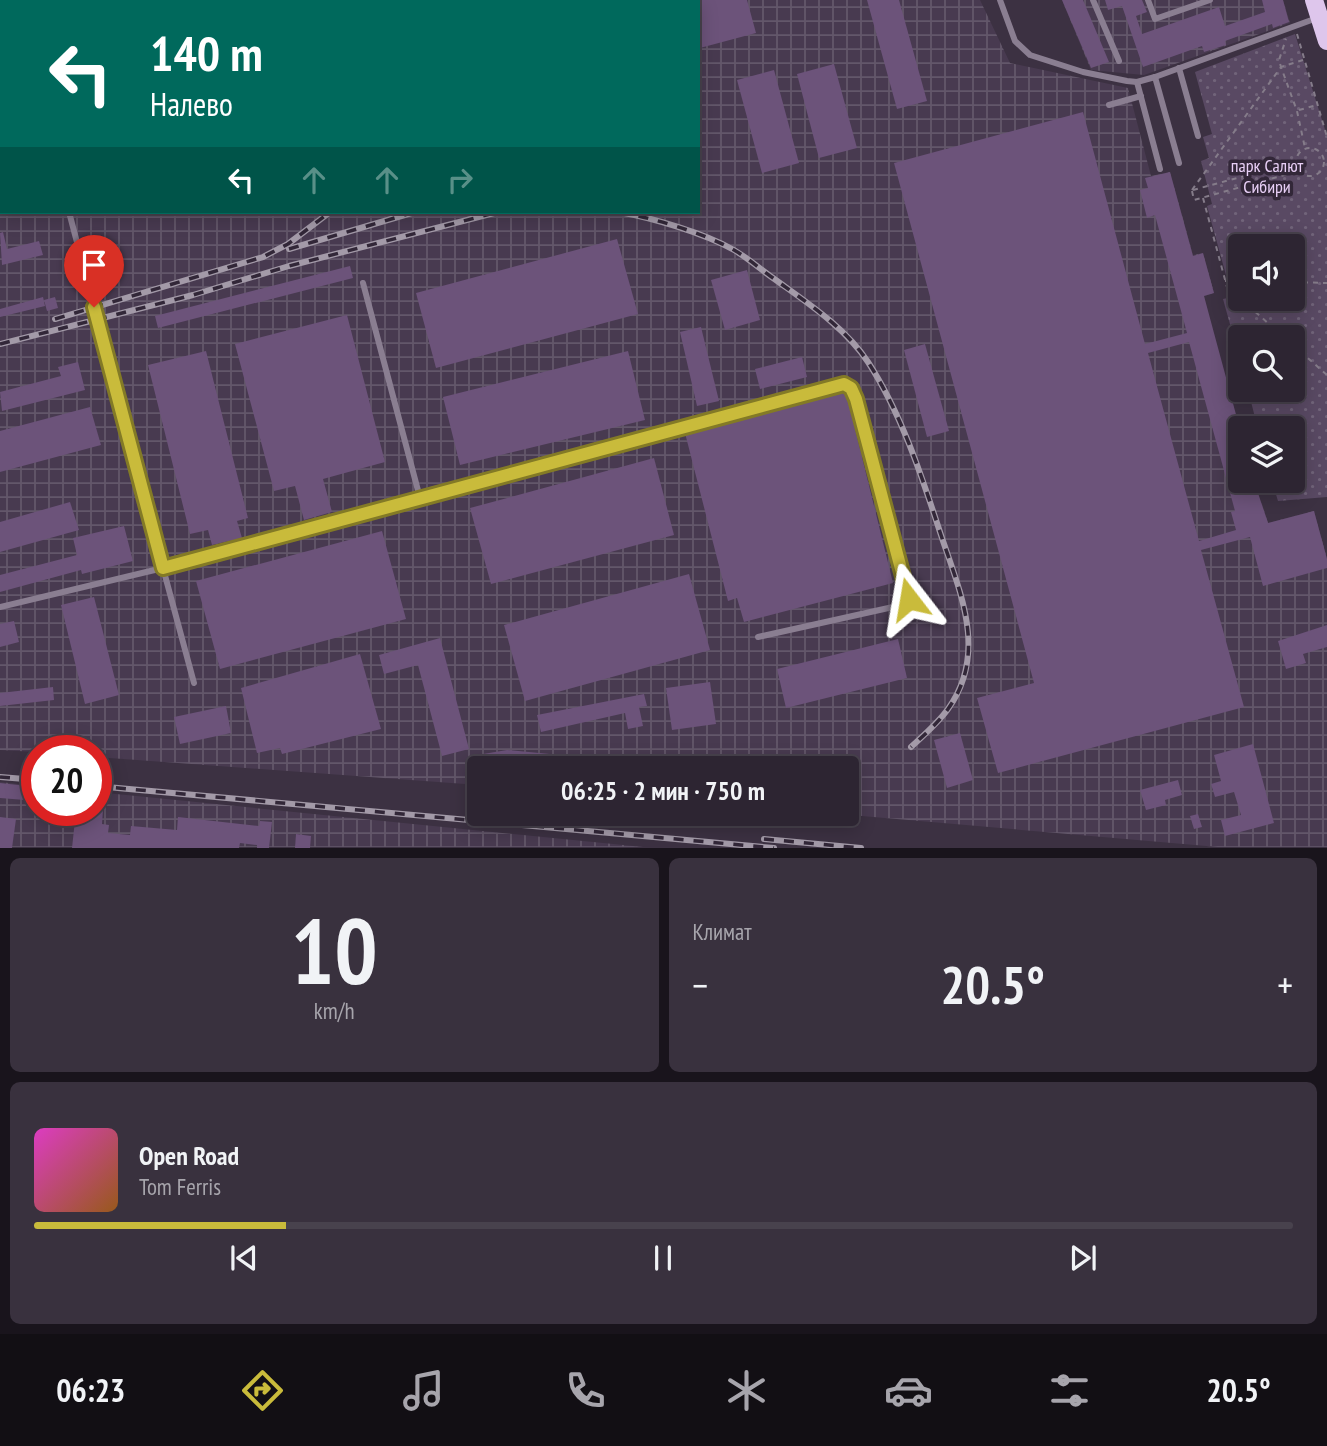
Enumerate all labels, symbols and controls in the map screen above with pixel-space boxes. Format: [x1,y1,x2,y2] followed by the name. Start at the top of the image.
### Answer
[150,21,263,85] text: 140 m
[35,28,126,119] icon: left
[150,83,233,125] text: Налево
[1231,154,1303,198] park label: парк Салют Сибири
[222,161,260,199] icon: left
[295,161,333,199] icon: ahead
[368,161,406,199] icon: ahead
[441,161,479,199] icon: right
[1228,234,1305,493] map controls
[1228,234,1305,311] button: sound
[64,235,124,307] pin
[75,246,113,284] icon: arrive
[1228,325,1305,402] button: search
[1228,416,1305,493] button: layers
[872,562,946,636] position arrow
[21,735,112,826] speed limit sign: 20
[561,774,765,807] text: 06:25 · 2 мин · 750 m
[291,891,378,1009] text: 10
[693,917,752,946] text: Климат
[940,951,1045,1018] text: 20.5°
[693,960,708,1009] text: −
[1277,960,1293,1009] text: +
[314,996,355,1025] text: km/h
[139,1139,239,1172] text: Open Road
[139,1172,221,1201] text: Tom Ferris
[225,1239,263,1277] icon: previous
[644,1239,682,1277] icon: pause
[1064,1239,1102,1277] icon: next
[238,1366,287,1415] icon: directions
[399,1366,448,1415] icon: music
[561,1366,610,1415] icon: phone
[722,1366,771,1415] icon: climate
[884,1366,933,1415] icon: car
[1045,1366,1094,1415] icon: filters
[56,1369,125,1411] text: 06:23
[1206,1369,1271,1411] text: 20.5°

